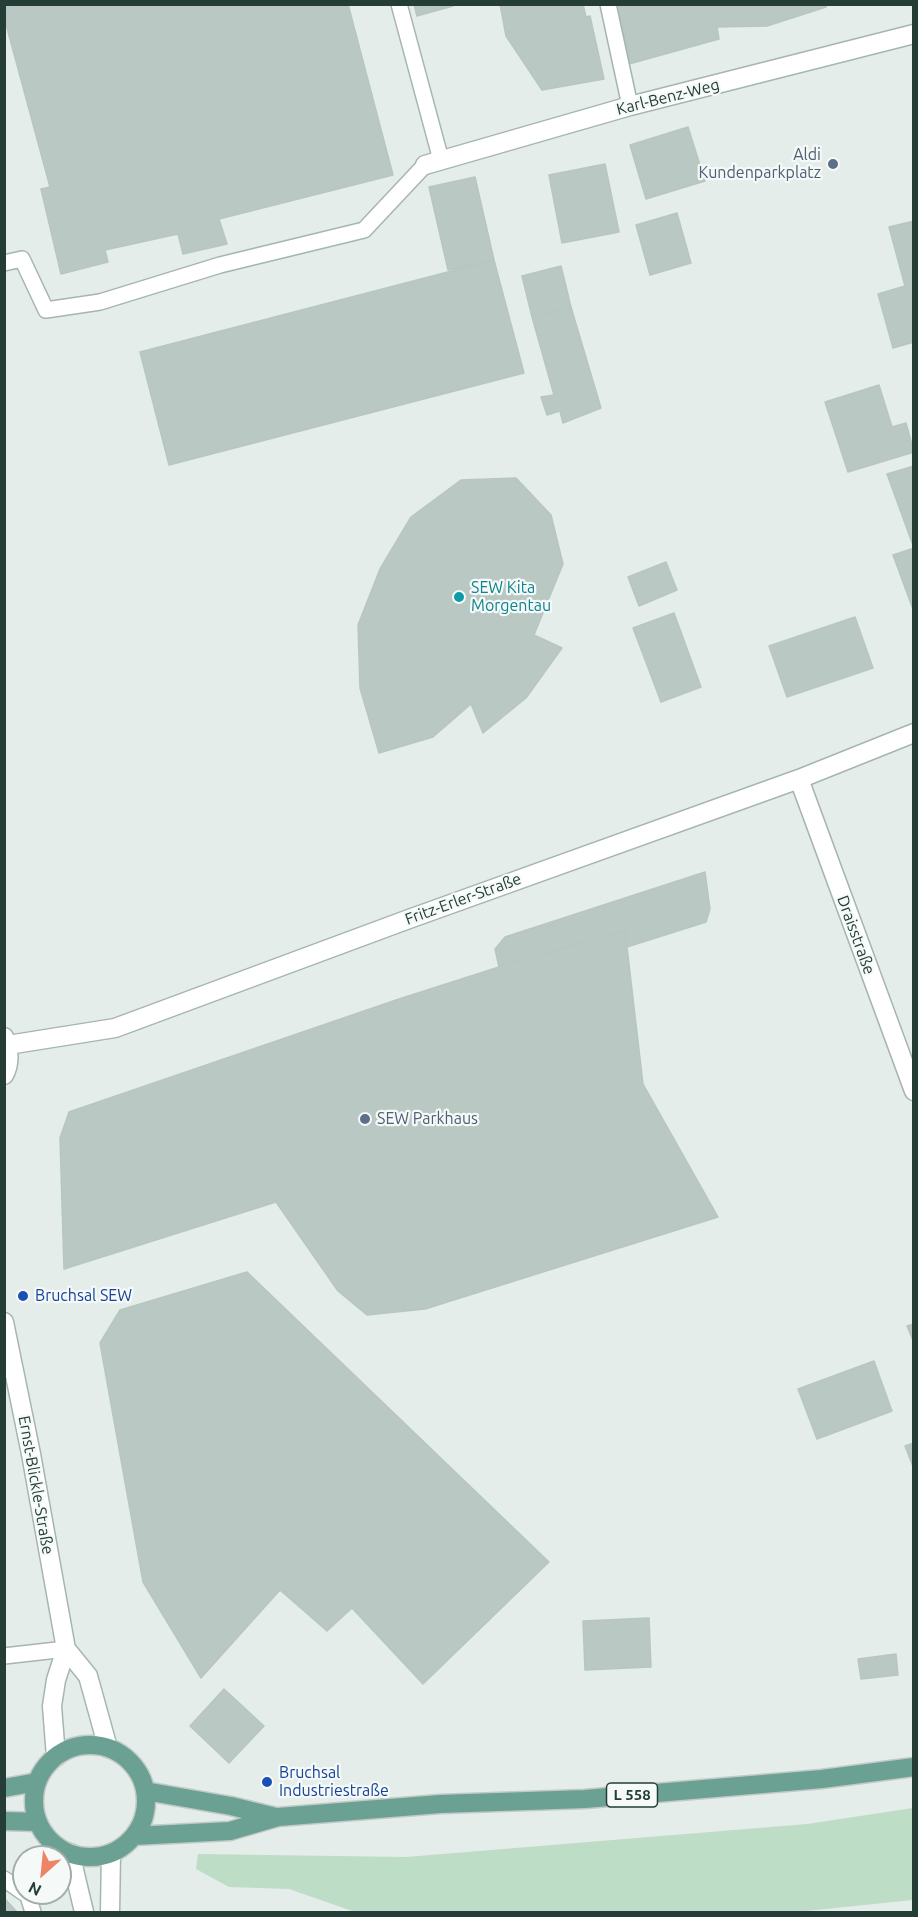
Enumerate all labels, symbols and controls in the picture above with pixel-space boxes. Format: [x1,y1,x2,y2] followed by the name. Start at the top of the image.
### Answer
[614,75,722,119] street label: Karl-Benz-Weg
[699,145,821,183] place label: Aldi Kundenparkplatz
[826,157,840,171] marker: Aldi Kundenparkplatz
[471,578,551,616] place label: SEW Kita Morgentau
[452,590,466,604] marker: SEW Kita Morgentau
[402,869,524,929] street label: Fritz-Erler-Straße
[833,893,879,977] street label: Draisstraße
[377,1109,478,1129] place label: SEW Parkhaus
[358,1112,372,1126] marker: SEW Parkhaus
[35,1286,132,1306] place label: Bruchsal SEW
[16,1289,30,1303] marker: Bruchsal SEW
[14,1414,58,1556] street label: Ernst-Blickle-Straße
[279,1763,389,1801] place label: Bruchsal Industriestraße
[260,1775,274,1789] marker: Bruchsal Industriestraße
[606,1783,658,1807] road number: L 558
[12,1845,72,1905] north arrow
[25,1879,44,1900] text: N

